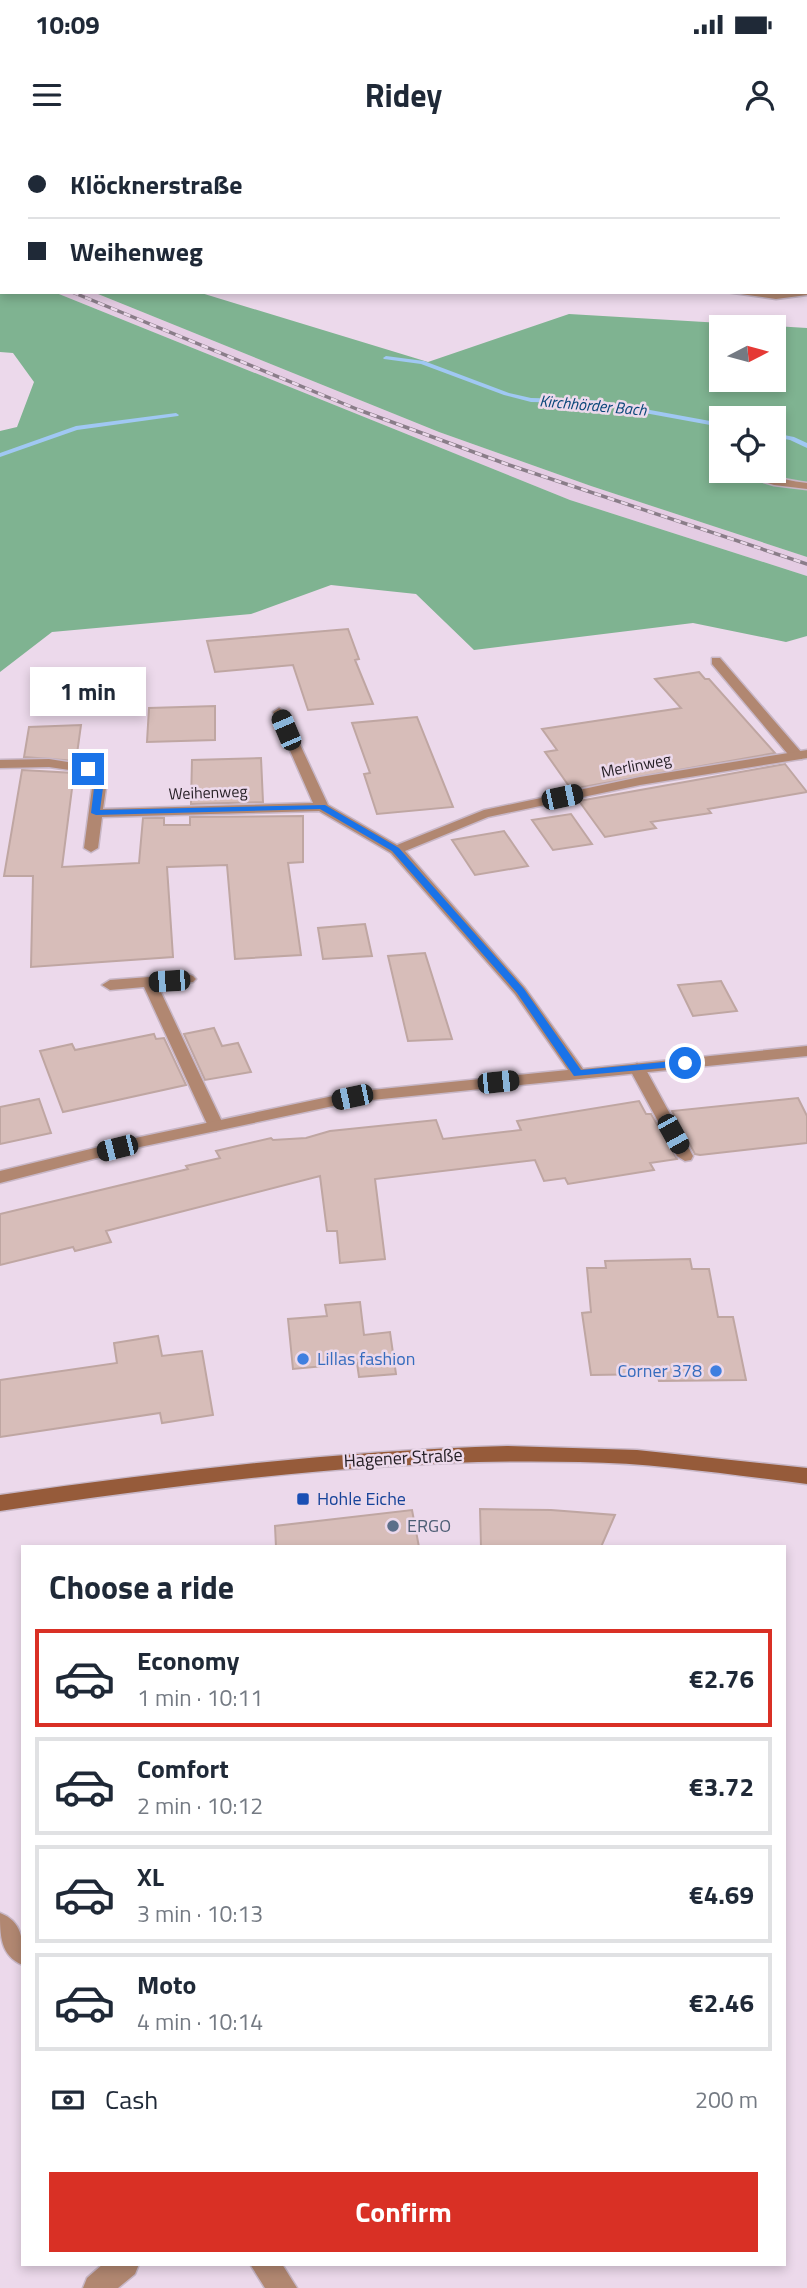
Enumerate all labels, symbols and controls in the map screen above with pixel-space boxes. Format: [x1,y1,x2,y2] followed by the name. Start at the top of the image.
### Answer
[35,5,100,44] text: 10:09
[365,71,442,119] text: Ridey
[28,76,66,114] icon: menu
[741,76,779,114] icon: person
[70,165,242,204] text: Klöcknerstraße
[70,232,203,271] text: Weihenweg
[709,315,786,392] north arrow
[709,315,786,483] map controls
[538,388,649,422] water label: Kirchhörder Bach
[709,406,786,483] button: locate
[30,668,146,716] callout: 1 min
[60,674,116,709] text: 1 min
[269,707,304,753] car
[599,746,673,784] street label: Merlinweg
[72,753,104,785] route end
[168,779,248,805] street label: Weihenweg
[540,782,585,812] car
[148,969,191,993] car
[669,1047,701,1079] route start
[477,1069,520,1095] car
[330,1082,375,1112] car
[654,1111,693,1157] car
[95,1133,140,1163] car
[317,1345,415,1372] place label: Lillas fashion
[295,1351,311,1367] marker: Lillas fashion
[617,1357,702,1384] place label: Corner 378
[708,1363,724,1379] marker: Corner 378
[343,1441,463,1474] street label: Hagener Straße
[317,1485,406,1512] place label: Hohle Eiche
[295,1491,311,1507] marker: Hohle Eiche
[407,1512,451,1539] place label: ERGO
[385,1518,401,1534] marker: ERGO
[49,1563,234,1611] text: Choose a ride
[137,1641,239,1680] text: Economy
[53,1647,116,1710] icon: car
[689,1659,754,1698] text: €2.76
[137,1680,263,1715] text: 1 min · 10:11
[137,1749,229,1788] text: Comfort
[53,1755,116,1818] icon: car
[689,1767,754,1806] text: €3.72
[137,1788,263,1823] text: 2 min · 10:12
[137,1857,164,1896] text: XL
[53,1863,116,1926] icon: car
[689,1875,754,1914] text: €4.69
[137,1896,263,1931] text: 3 min · 10:13
[137,1965,196,2004] text: Moto
[53,1971,116,2034] icon: car
[689,1983,754,2022] text: €2.46
[137,2004,263,2039] text: 4 min · 10:14
[105,2080,158,2119] text: Cash
[49,2081,87,2119] icon: cash
[695,2082,758,2117] text: 200 m
[49,2172,758,2252] button: Confirm

